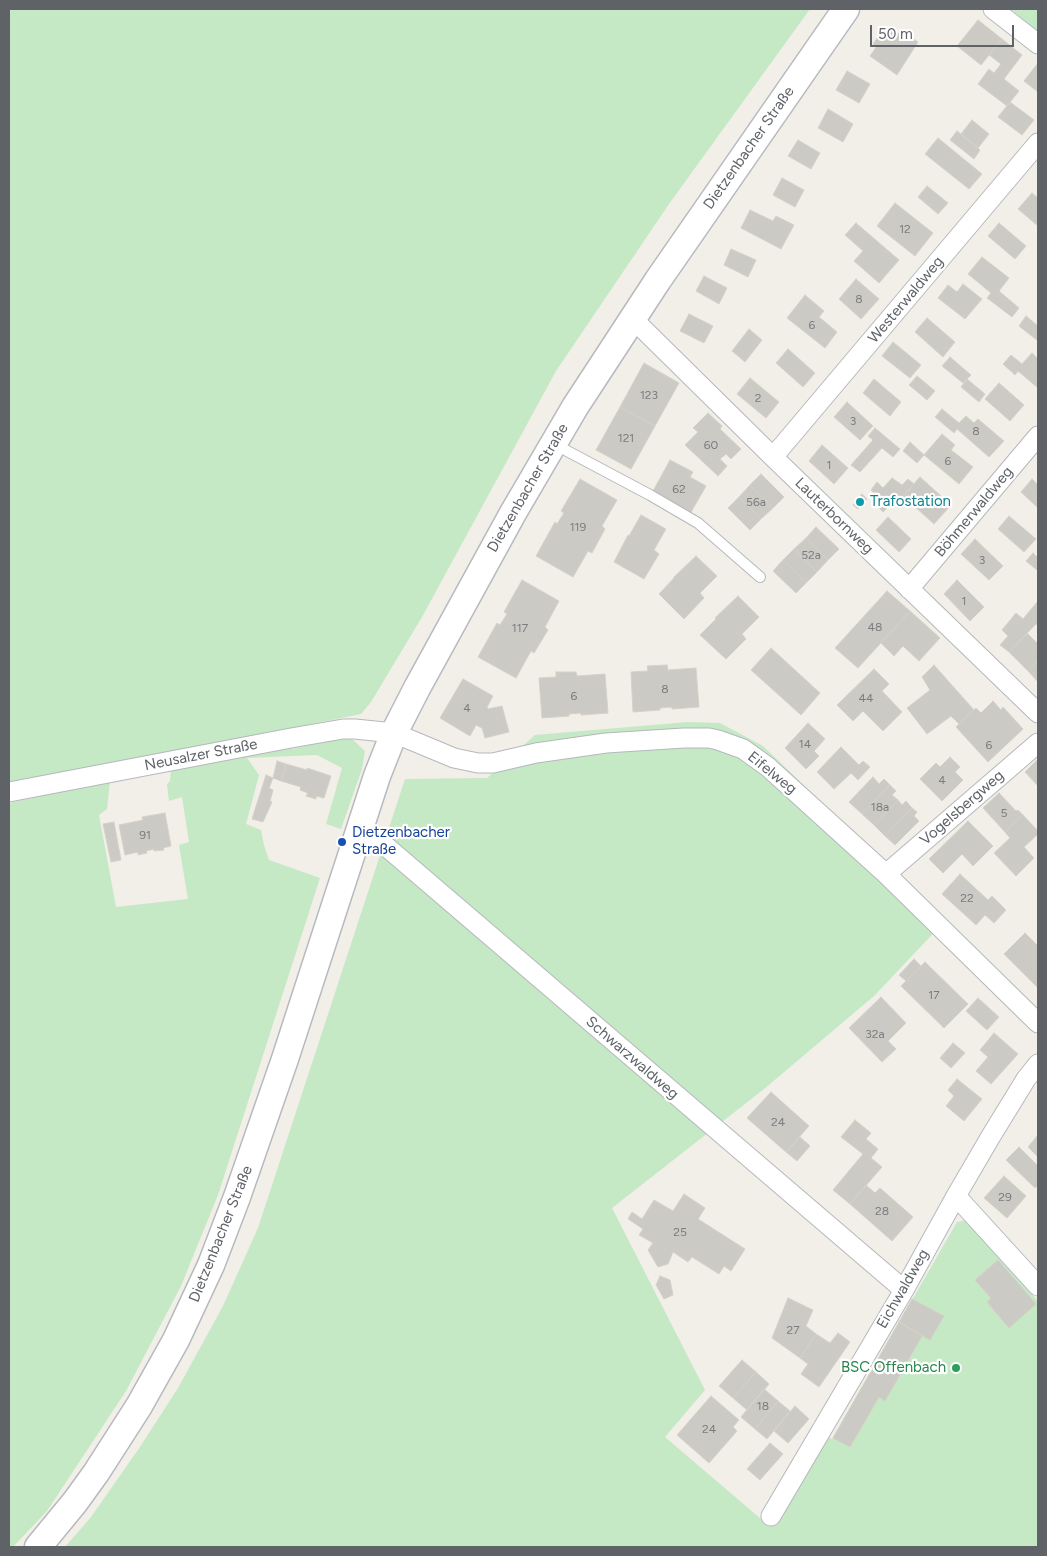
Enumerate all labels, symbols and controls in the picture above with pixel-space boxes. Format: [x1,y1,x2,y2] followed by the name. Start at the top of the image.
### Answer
[872,15,1016,47] scale bar
[878,25,913,43] text: 50 m
[700,83,798,213] street label: Dietzenbacher Straße
[899,222,911,236] house number: 12
[864,253,948,347] street label: Westerwaldweg
[855,292,863,306] house number: 8
[809,318,815,332] house number: 6
[640,388,658,402] house number: 123
[755,391,761,405] house number: 2
[850,414,856,428] house number: 3
[484,420,572,556] street label: Dietzenbacher Straße
[972,424,980,438] house number: 8
[618,431,634,445] house number: 121
[704,438,718,452] house number: 60
[945,454,951,468] house number: 6
[827,458,831,472] house number: 1
[931,463,1017,561] street label: Böhmerwaldweg
[791,474,877,558] street label: Lauterbornweg
[672,482,686,496] house number: 62
[870,493,951,511] place label: Trafostation
[746,495,766,509] house number: 56a
[854,496,866,508] marker: Trafostation
[570,520,586,534] house number: 119
[801,548,821,562] house number: 52a
[979,553,985,567] house number: 3
[962,594,966,608] house number: 1
[868,620,882,634] house number: 48
[512,621,528,635] house number: 117
[661,682,669,696] house number: 8
[571,689,577,703] house number: 6
[859,691,873,705] house number: 44
[463,701,471,715] house number: 4
[143,735,259,775] street label: Neusalzer Straße
[799,737,811,751] house number: 14
[986,738,992,752] house number: 6
[744,748,800,798] street label: Eifelweg
[916,767,1008,849] street label: Vogelsbergweg
[938,773,946,787] house number: 4
[871,800,889,814] house number: 18a
[1001,806,1007,820] house number: 5
[352,824,450,859] place label: Dietzenbacher Straße
[139,828,151,842] house number: 91
[336,836,348,848] marker: Dietzenbacher Straße
[960,891,974,905] house number: 22
[928,988,940,1002] house number: 17
[582,1013,682,1103] street label: Schwarzwaldweg
[865,1027,885,1041] house number: 32a
[771,1115,785,1129] house number: 24
[185,1163,257,1305] street label: Dietzenbacher Straße
[998,1190,1012,1204] house number: 29
[875,1204,889,1218] house number: 28
[673,1225,687,1239] house number: 25
[873,1246,933,1332] street label: Eichwaldweg
[786,1323,800,1337] house number: 27
[841,1359,946,1377] place label: BSC Offenbach
[950,1362,962,1374] marker: BSC Offenbach
[757,1399,769,1413] house number: 18
[702,1422,716,1436] house number: 24

